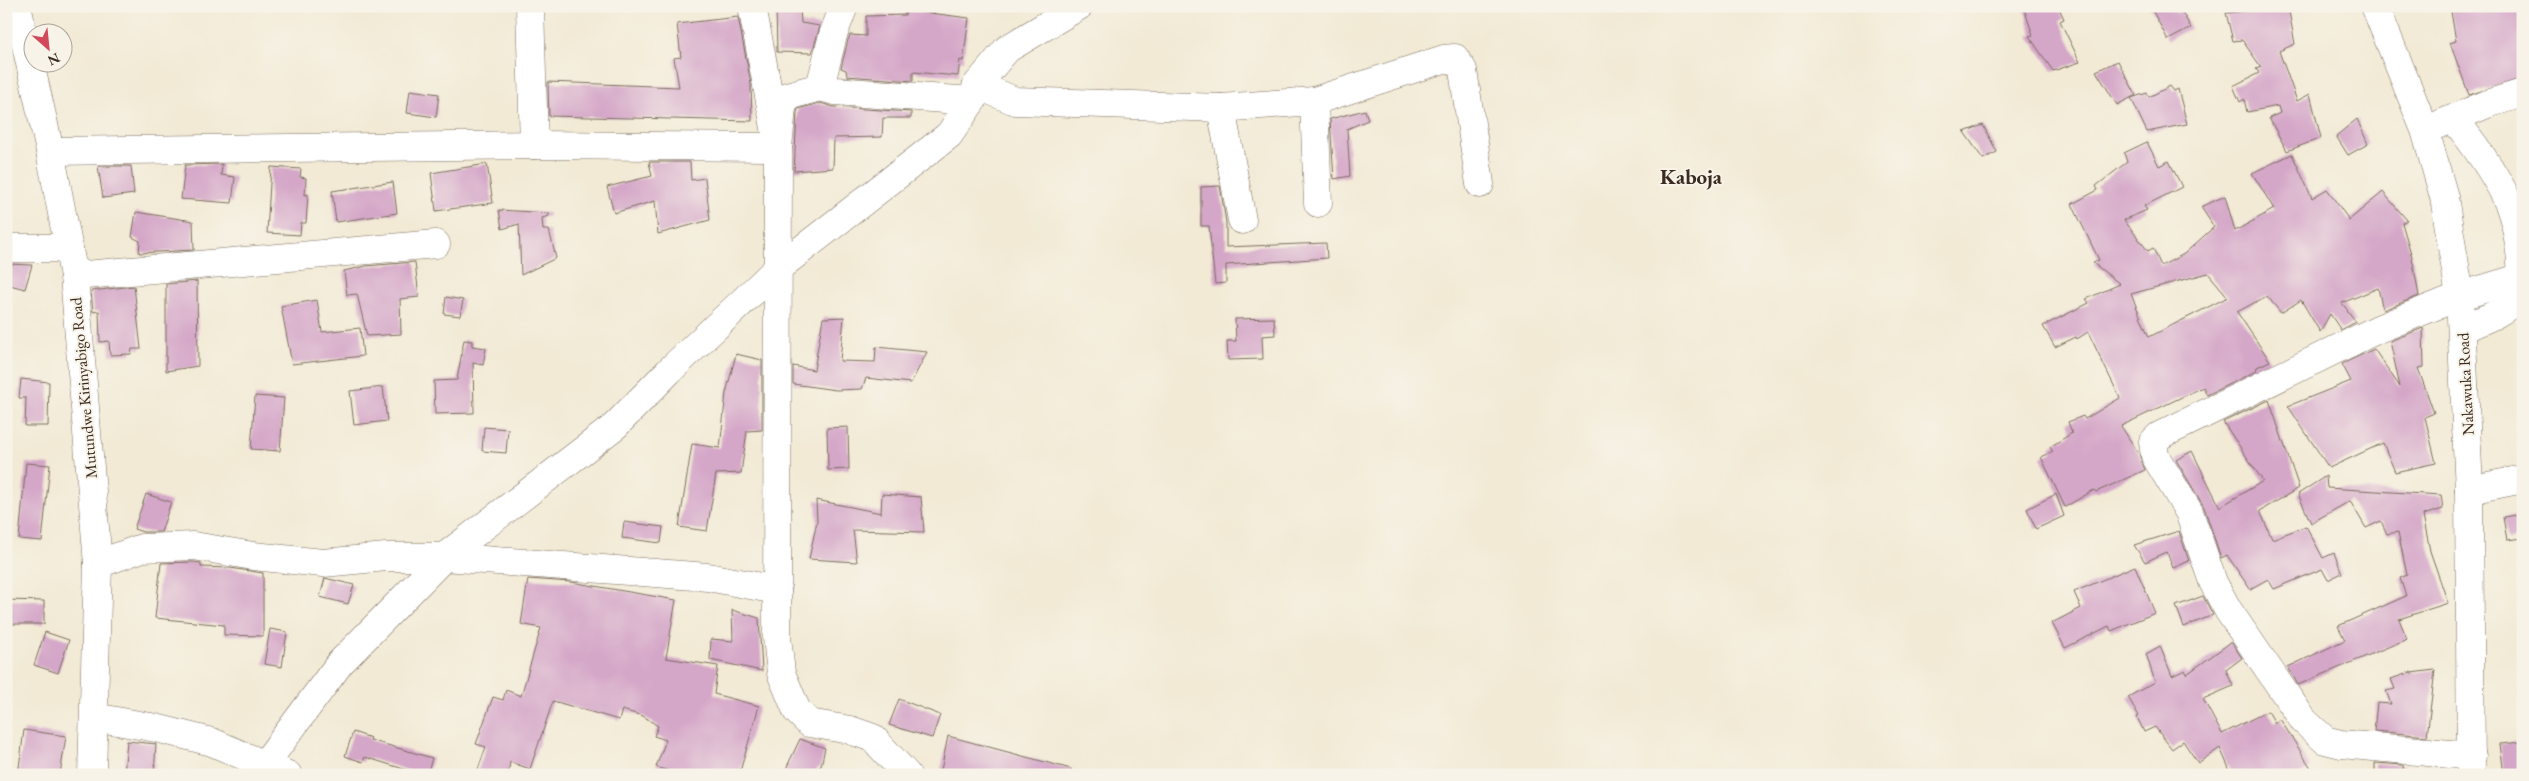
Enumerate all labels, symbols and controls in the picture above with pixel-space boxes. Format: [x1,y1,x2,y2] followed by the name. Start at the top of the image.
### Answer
[22,22,72,72] north arrow
[44,49,63,70] text: N
[1660,163,1723,190] district label: Kaboja
[65,296,102,479] street label: Mutundwe Kirinyabigo Road
[2452,331,2479,436] street label: Nakawuka Road

